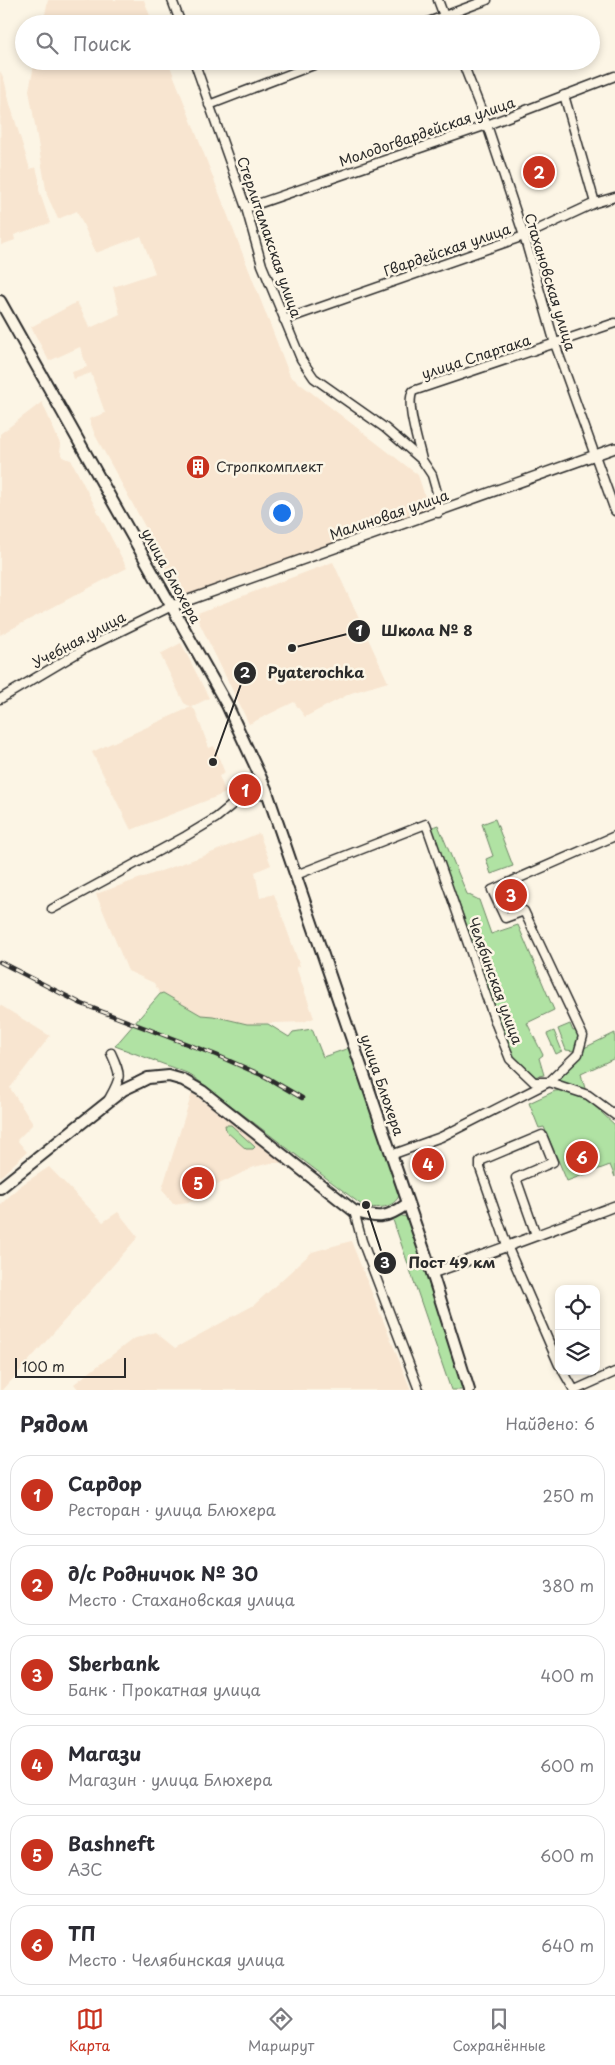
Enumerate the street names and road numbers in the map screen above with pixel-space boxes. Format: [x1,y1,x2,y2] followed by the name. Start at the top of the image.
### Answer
[336,91,518,172] street label: Молодогвардейская улица
[232,153,307,320] street label: Стерлитамакская улица
[520,210,581,354] street label: Стахановская улица
[380,218,513,281] street label: Гвардейская улица
[419,329,533,384] street label: улица Спартака
[326,484,451,545] street label: Малиновая улица
[137,524,206,628] street label: улица Блюхера
[28,606,129,673] street label: Учебная улица
[463,914,528,1048] street label: Челябинская улица
[355,1031,410,1139] street label: улица Блюхера

